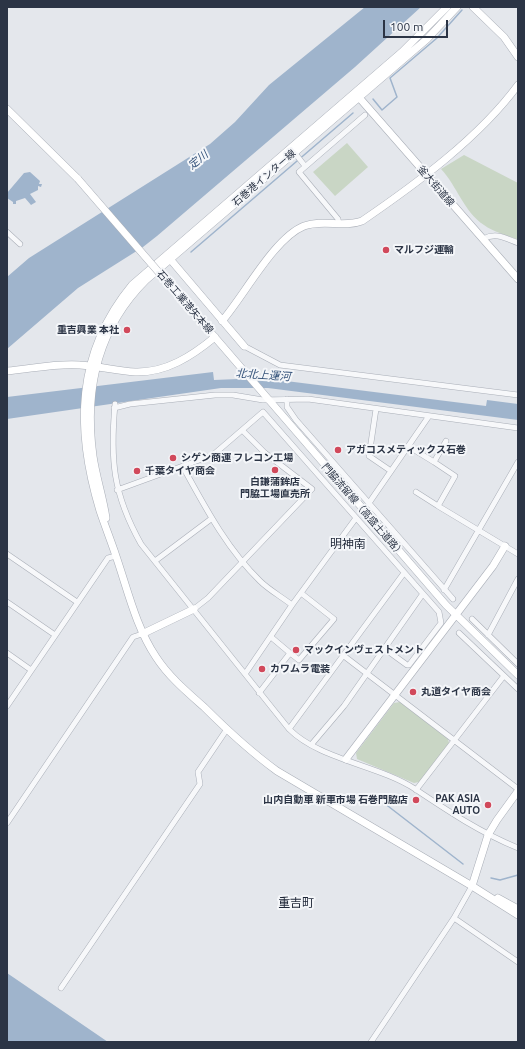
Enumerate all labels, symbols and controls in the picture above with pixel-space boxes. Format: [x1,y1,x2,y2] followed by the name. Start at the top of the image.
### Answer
[385,12,450,38] scale bar
[390,20,423,33] text: 100 m
[230,147,298,209] street label: 石巻港インター線
[185,148,211,172] water label: 定川
[415,163,457,209] street label: 釜大街道線
[394,244,454,256] place label: マルフジ運輸
[381,245,391,255] marker: マルフジ運輸
[154,268,216,336] street label: 石巻工業港矢本線
[57,324,119,336] place label: 重吉興業 本社
[122,325,132,335] marker: 重吉興業 本社
[235,366,291,384] water label: 北北上運河
[346,444,466,456] place label: アガコスメティックス石巻
[333,445,343,455] marker: アガコスメティックス石巻
[181,452,293,464] place label: シゲン商運 フレコン工場
[168,453,178,463] marker: シゲン商運 フレコン工場
[319,461,407,559] street label: 門脇流留線（高盛土道路）
[145,465,215,477] place label: 千葉タイヤ商会
[270,465,280,475] marker: 白謙蒲鉾店 門脇工場直売所
[132,466,142,476] marker: 千葉タイヤ商会
[240,476,310,500] place label: 白謙蒲鉾店 門脇工場直売所
[330,537,366,551] district label: 明神南
[304,644,424,656] place label: マックインヴェストメント
[291,645,301,655] marker: マックインヴェストメント
[270,663,330,675] place label: カワムラ電装
[257,664,267,674] marker: カワムラ電装
[421,686,491,698] place label: 丸道タイヤ商会
[408,687,418,697] marker: 丸道タイヤ商会
[435,793,480,816] place label: PAK ASIA AUTO
[263,794,408,806] place label: 山内自動車 新車市場 石巻門脇店
[411,795,421,805] marker: 山内自動車 新車市場 石巻門脇店
[483,800,493,810] marker: PAK ASIA AUTO
[278,896,314,910] district label: 重吉町

